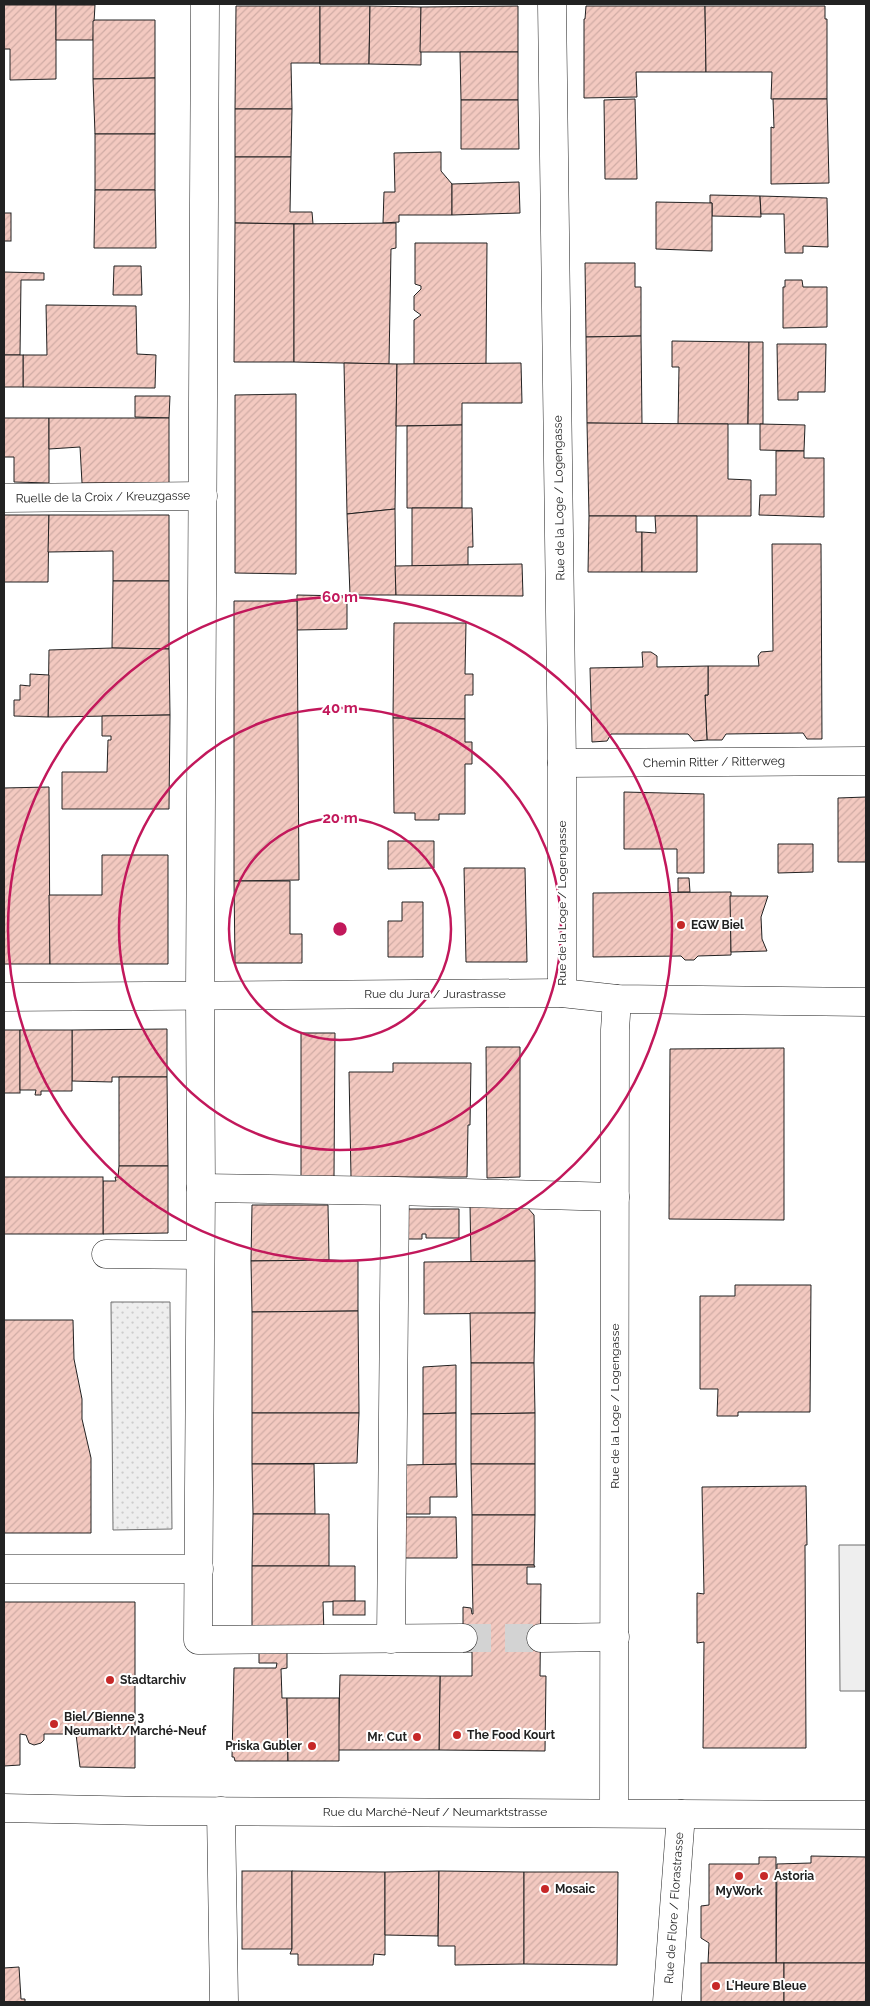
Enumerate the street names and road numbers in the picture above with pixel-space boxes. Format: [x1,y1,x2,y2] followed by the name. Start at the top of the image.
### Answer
[551,415,567,581] street label: Rue de la Loge / Logengasse
[16,488,190,506] street label: Ruelle de la Croix / Kreuzgasse
[643,754,785,770] street label: Chemin Ritter / Ritterweg
[555,820,569,986] street label: Rue de la Loge / Logengasse
[364,987,506,1001] street label: Rue du Jura / Jurastrasse
[608,1323,622,1489] street label: Rue de la Loge / Logengasse
[323,1805,547,1819] street label: Rue du Marché-Neuf / Neumarktstrasse
[662,1832,686,1984] street label: Rue de Flore / Florastrasse

